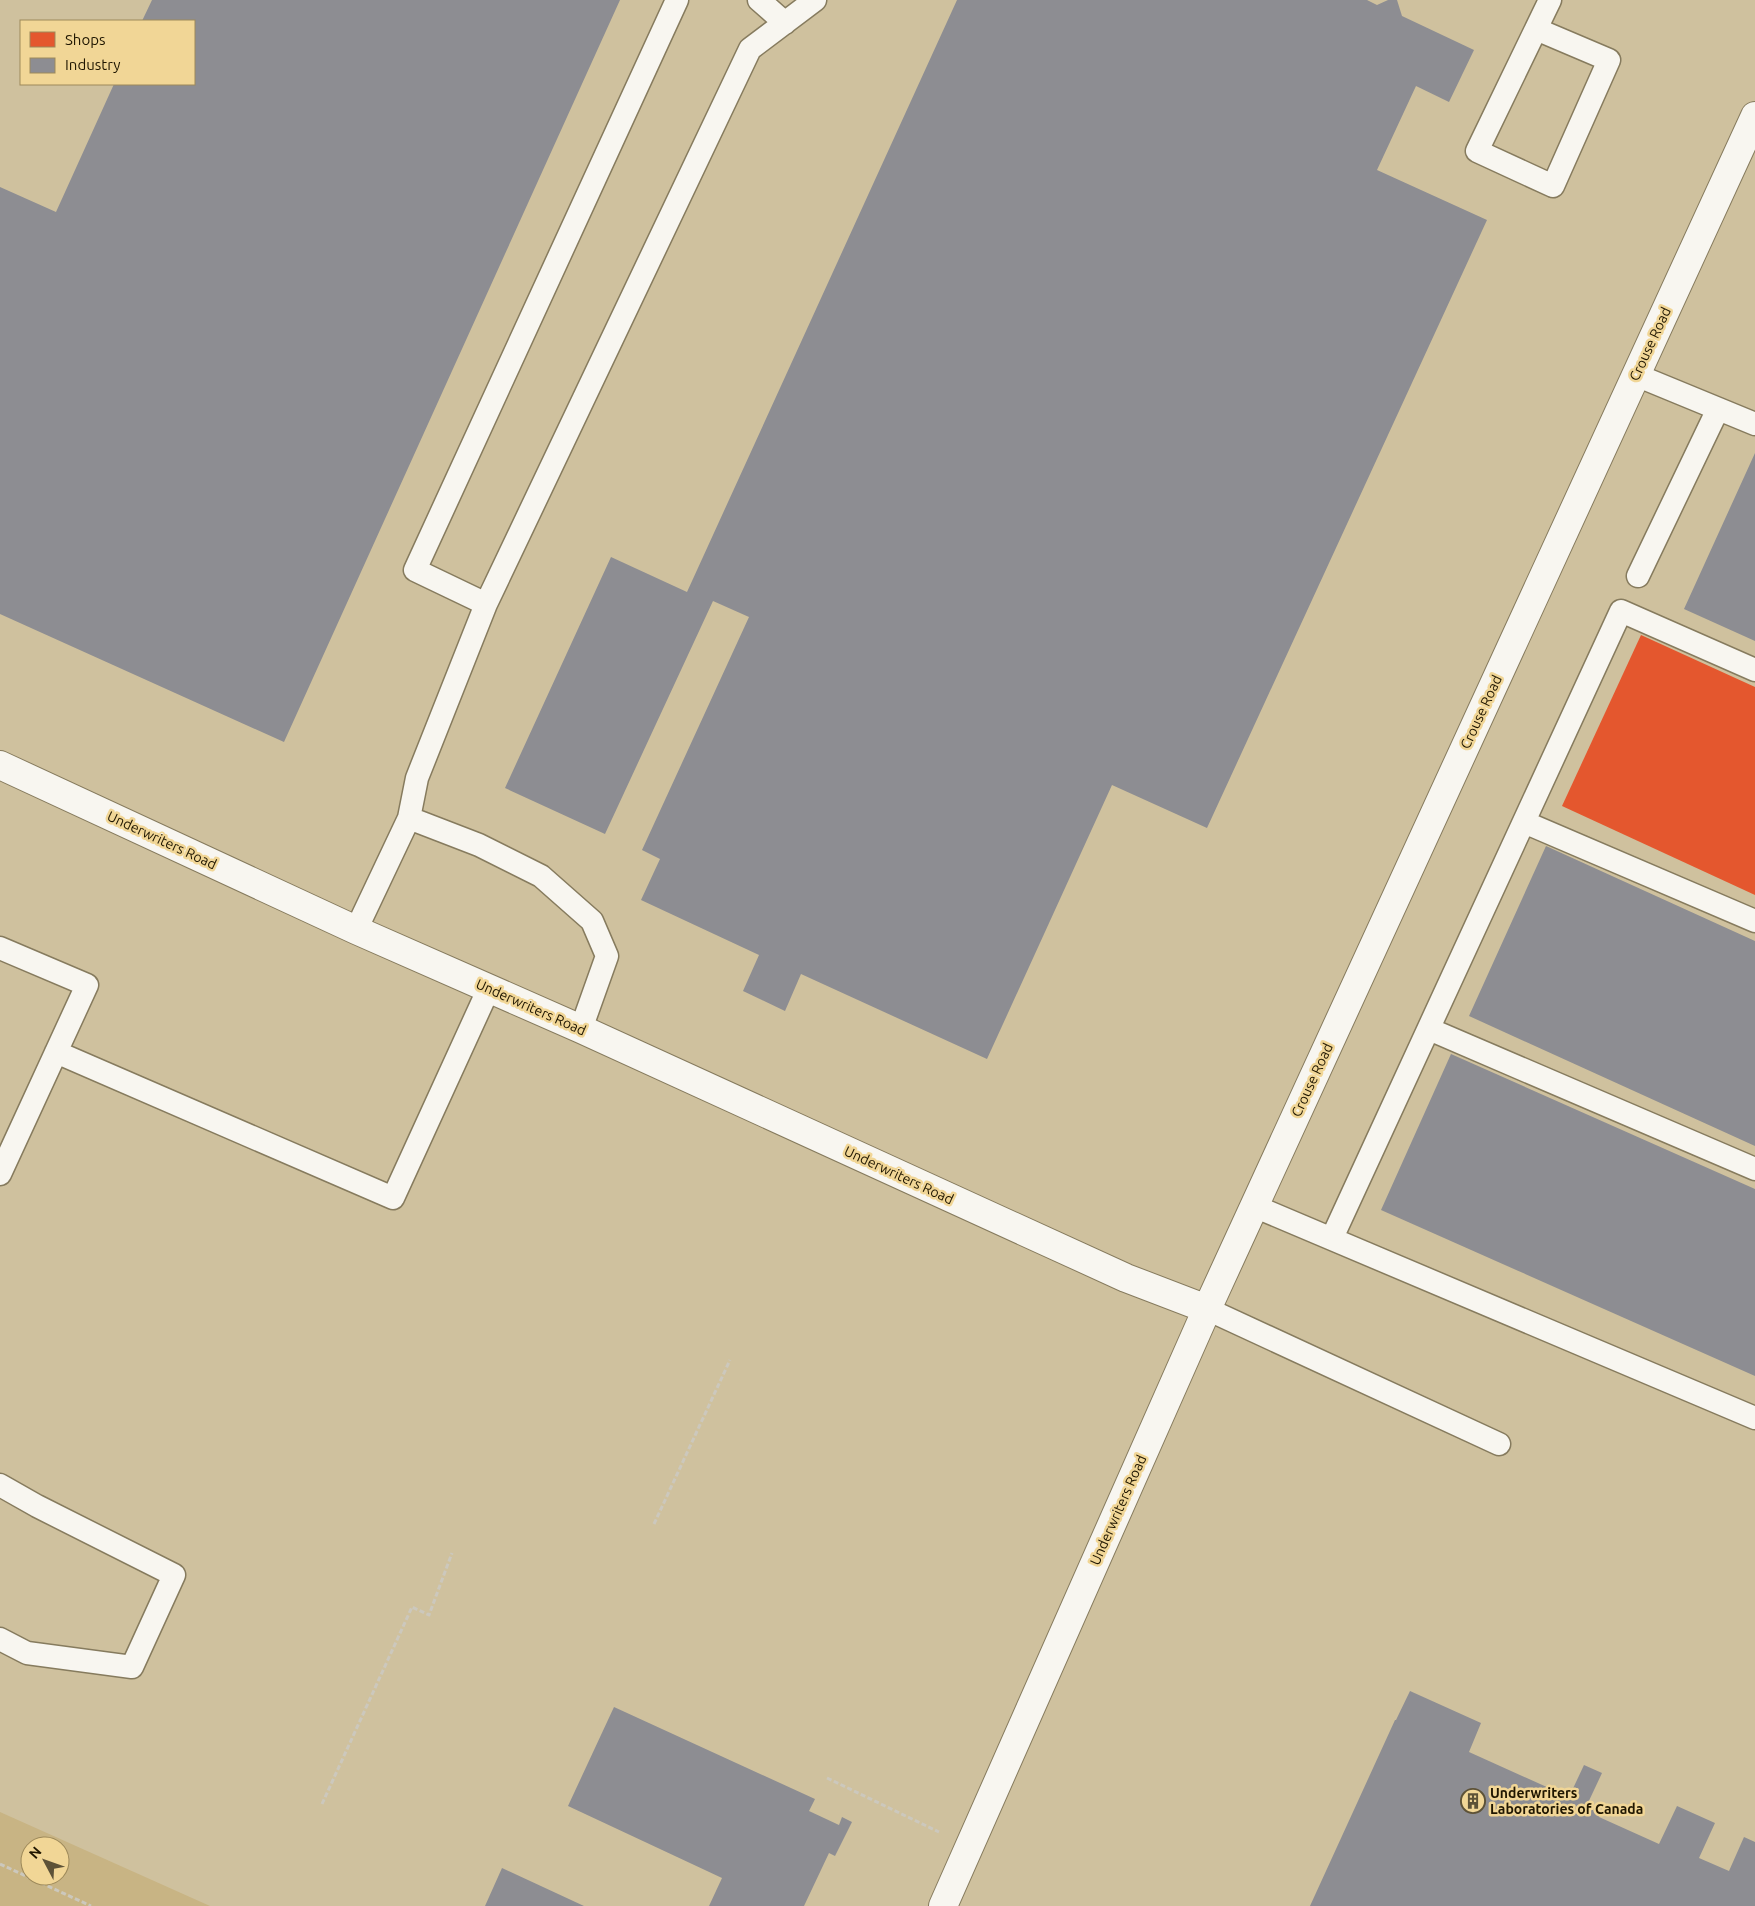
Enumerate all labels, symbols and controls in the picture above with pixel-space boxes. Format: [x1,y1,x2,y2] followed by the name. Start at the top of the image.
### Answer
[20,20,195,85] legend
[65,31,106,48] text: Shops
[65,56,120,73] text: Industry
[1626,305,1674,383] street label: Crouse Road
[1457,673,1505,751] street label: Crouse Road
[105,808,219,872] street label: Underwriters Road
[474,976,588,1038] street label: Underwriters Road
[1288,1041,1336,1119] street label: Crouse Road
[842,1143,956,1207] street label: Underwriters Road
[1087,1453,1149,1567] street label: Underwriters Road
[1490,1785,1643,1817] place label: Underwriters Laboratories of Canada
[1460,1788,1486,1814] building icon: Underwriters Laboratories of Canada
[20,1836,70,1886] north arrow
[26,1843,45,1862] text: N

